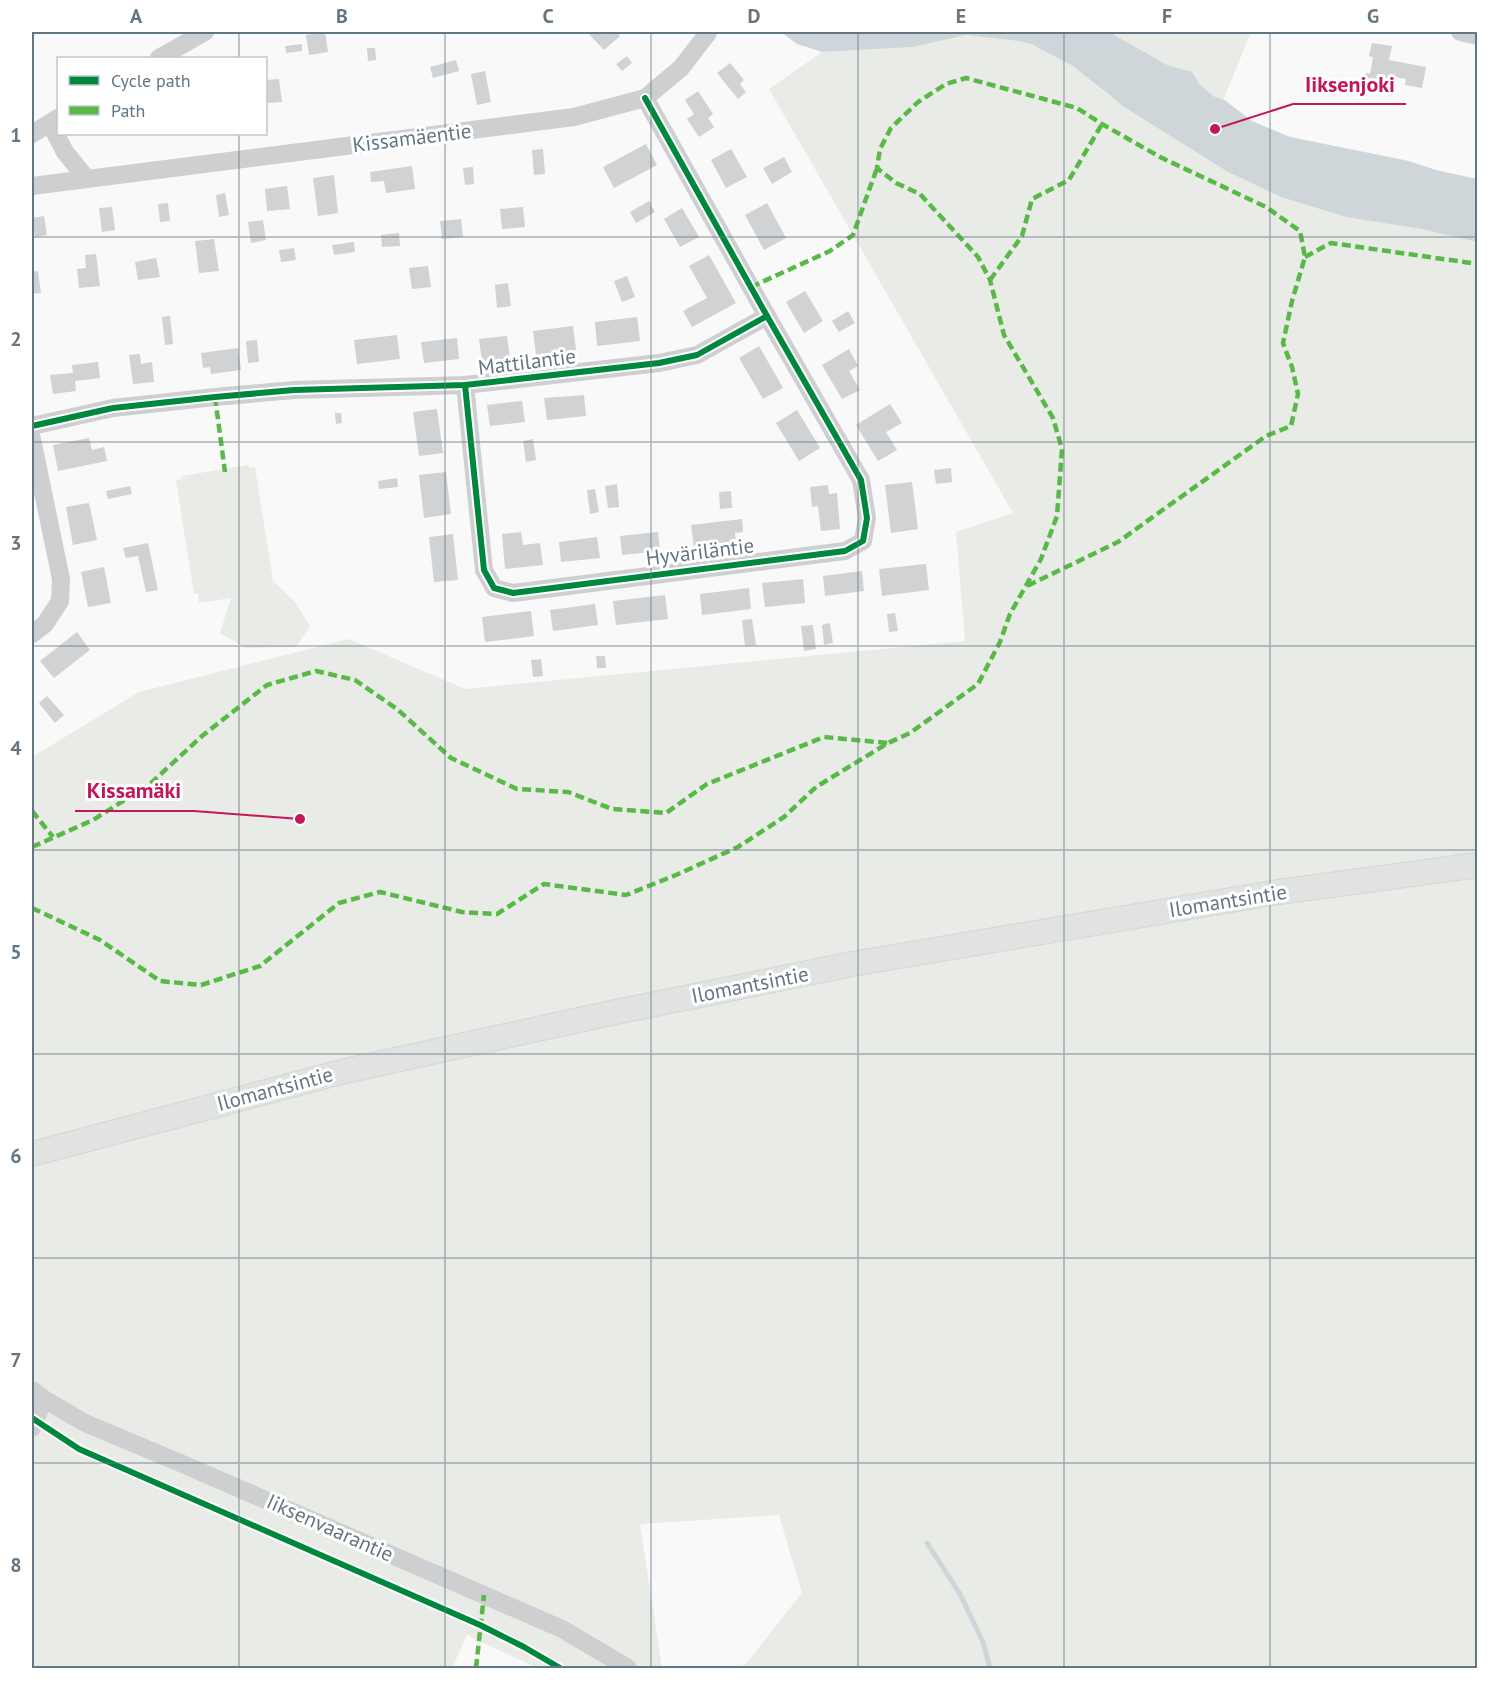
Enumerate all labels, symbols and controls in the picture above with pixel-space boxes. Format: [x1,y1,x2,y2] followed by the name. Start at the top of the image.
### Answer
[130,3,143,29] text: A
[336,3,348,29] text: B
[542,3,554,29] text: C
[748,3,761,29] text: D
[956,3,966,29] text: E
[1162,3,1172,29] text: F
[1367,3,1379,29] text: G
[57,57,267,135] legend
[1293,64,1406,104] callout: Iiksenjoki
[111,69,191,92] text: Cycle path
[1305,70,1395,98] text: Iiksenjoki
[111,99,145,122] text: Path
[351,117,473,158] street label: Kissamäentie
[10,122,22,148] text: 1
[10,326,22,352] text: 2
[476,342,577,381] street label: Mattilantie
[10,530,22,556] text: 3
[644,531,756,572] street label: Hyväriläntie
[10,735,22,761] text: 4
[75,771,194,811] callout: Kissamäki
[87,776,181,804] text: Kissamäki
[1167,878,1289,923] street label: Ilomantsintie
[10,939,22,965] text: 5
[689,960,811,1009] street label: Ilomantsintie
[214,1060,336,1117] street label: Ilomantsintie
[10,1143,22,1169] text: 6
[10,1347,22,1373] text: 7
[262,1488,398,1568] street label: Iiksenvaarantie
[10,1552,22,1578] text: 8

